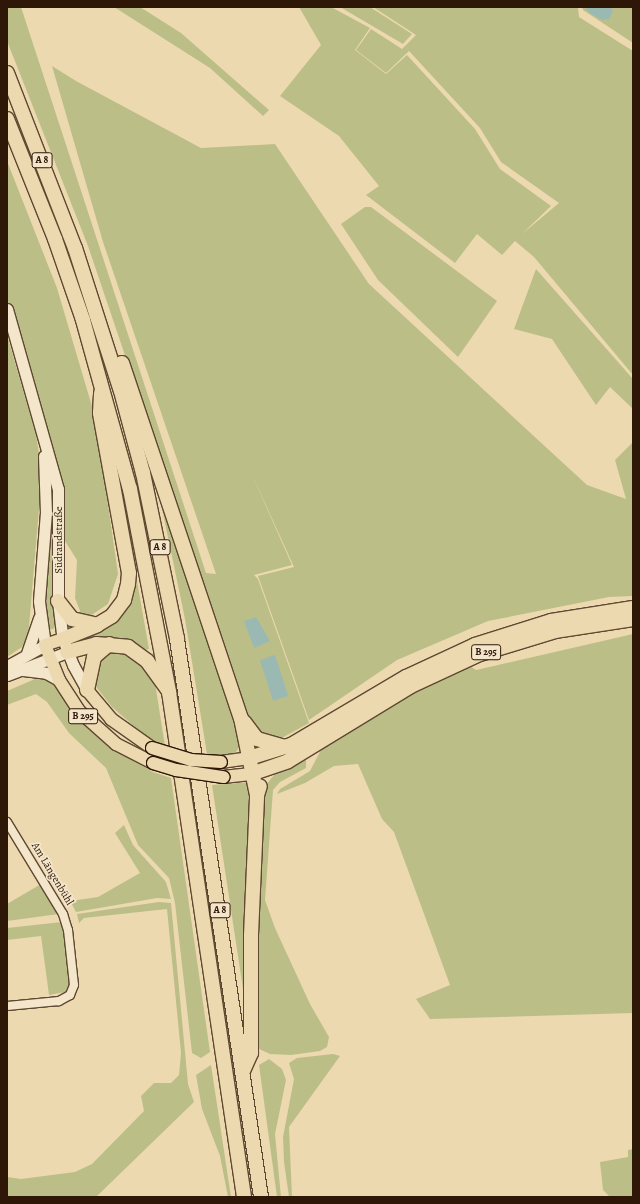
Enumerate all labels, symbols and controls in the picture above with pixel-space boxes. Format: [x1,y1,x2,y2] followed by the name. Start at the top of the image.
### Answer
[31,152,53,168] road number: A 8
[52,506,66,574] street label: Südrandstraße
[149,539,171,555] road number: A 8
[471,644,501,660] road number: B 295
[68,708,98,724] road number: B 295
[28,840,76,908] street label: Am Längenbühl
[209,902,231,918] road number: A 8

